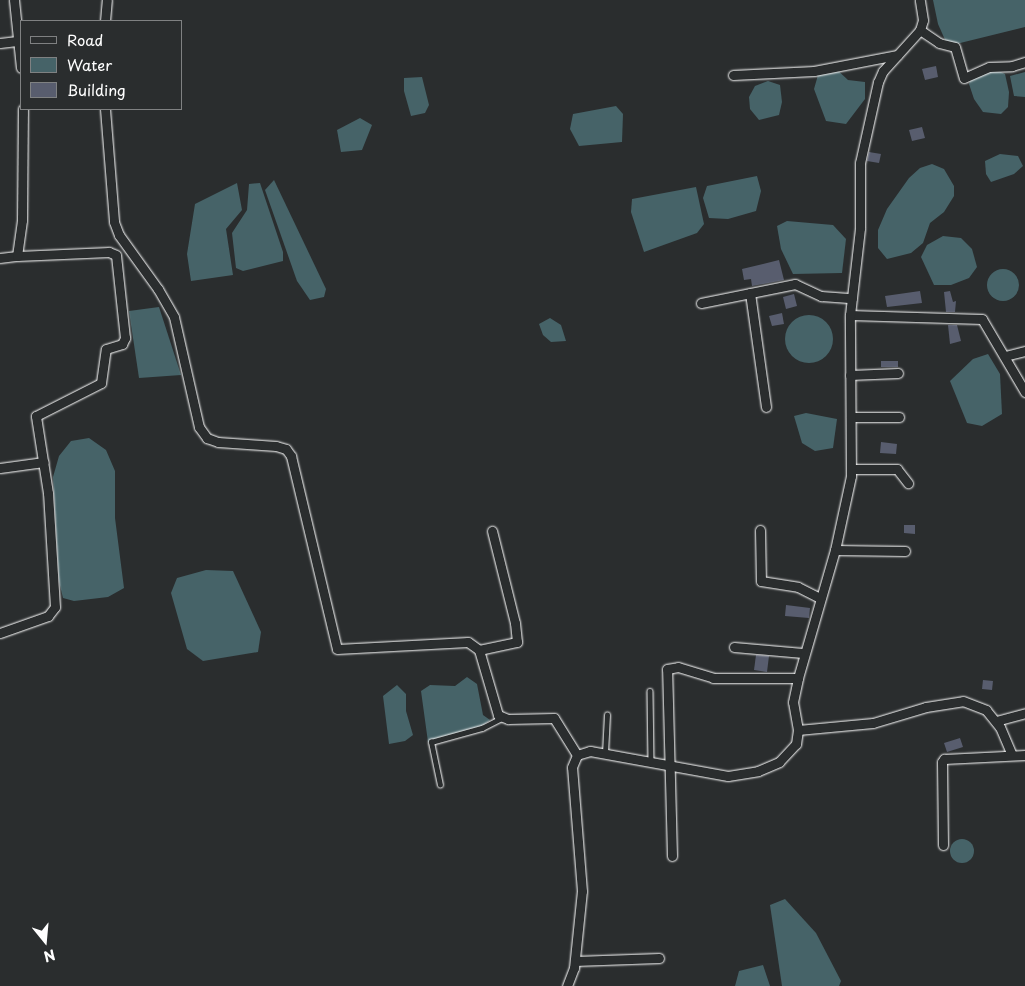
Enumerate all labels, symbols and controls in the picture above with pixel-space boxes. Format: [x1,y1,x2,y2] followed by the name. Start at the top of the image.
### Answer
[20,20,182,110] legend
[67,28,103,51] text: Road
[67,53,112,76] text: Water
[67,78,126,101] text: Building
[20,916,70,966] north arrow
[41,944,58,967] text: N

